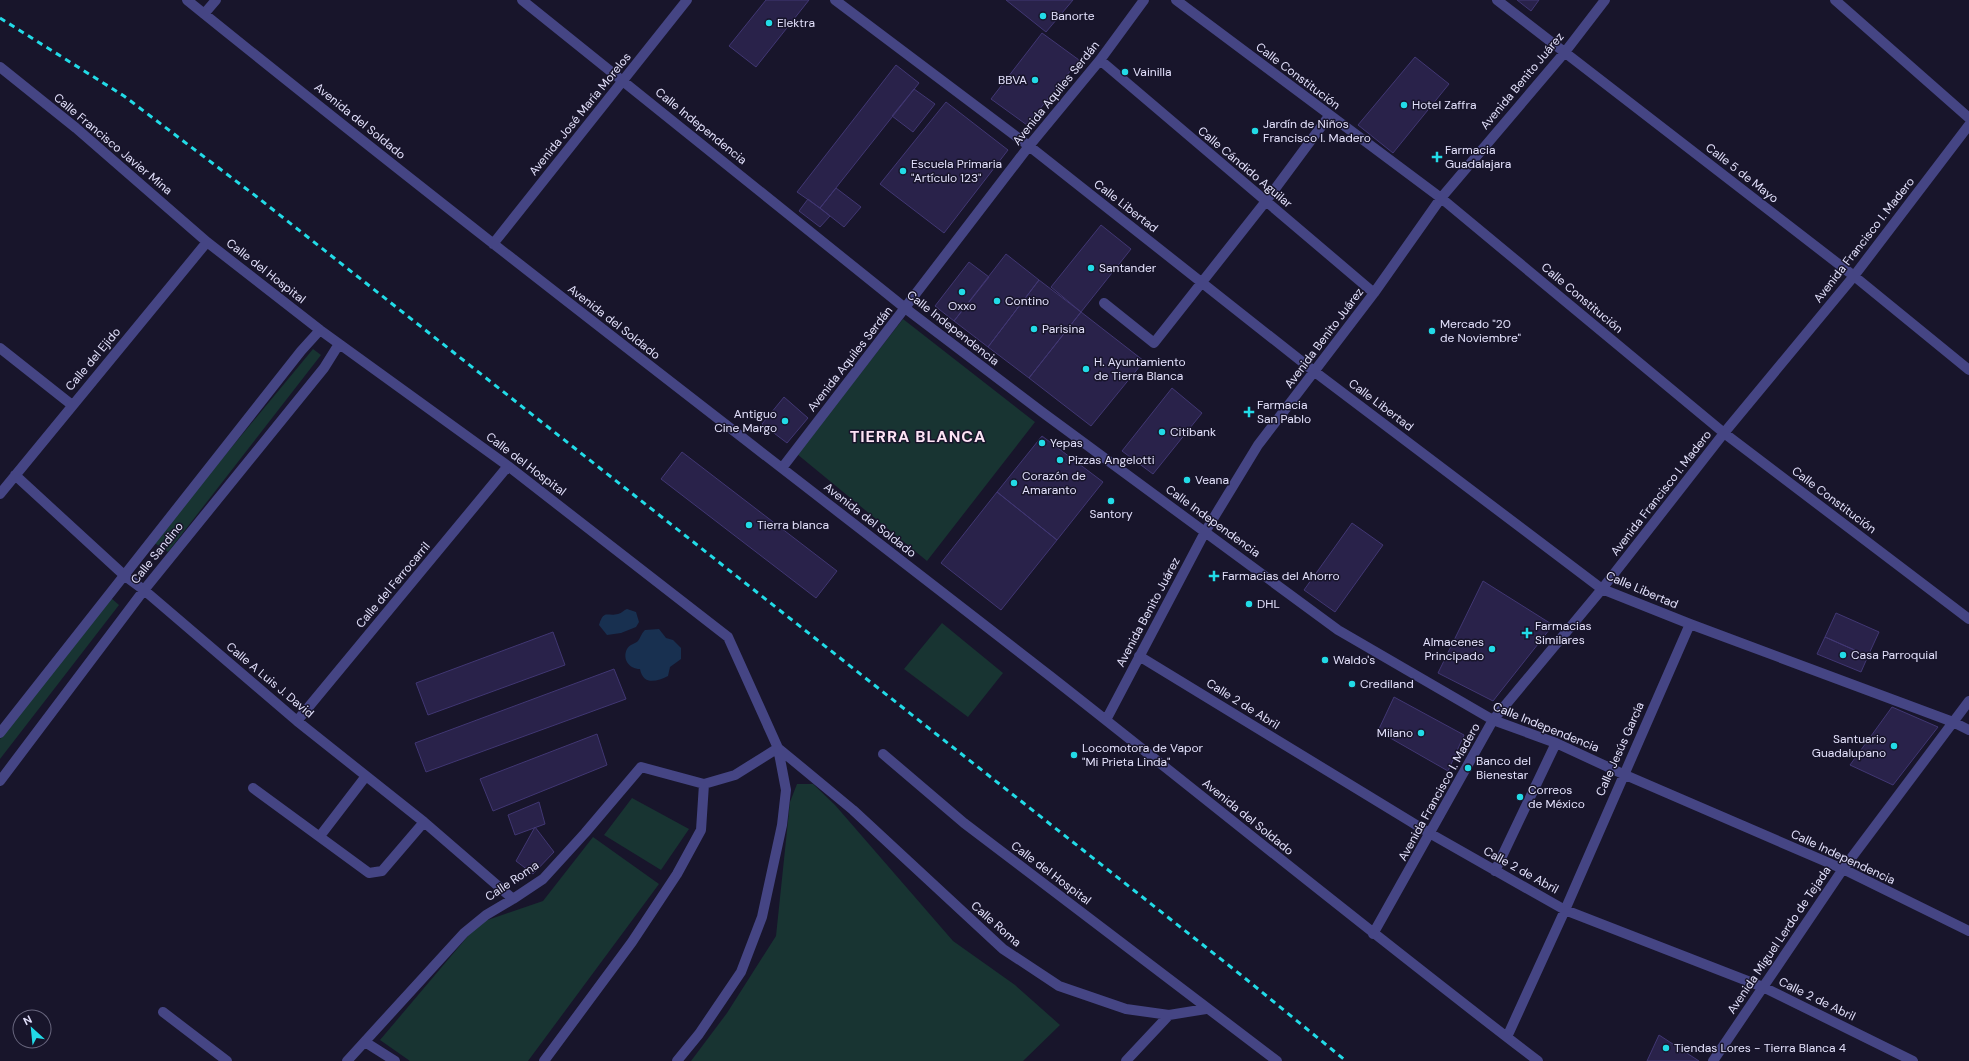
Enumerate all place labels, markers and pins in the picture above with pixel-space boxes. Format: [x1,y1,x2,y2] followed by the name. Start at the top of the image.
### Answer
[1051,8,1095,24] place label: Banorte
[1038,11,1048,21] marker: Banorte
[777,15,815,31] place label: Elektra
[764,18,774,28] marker: Elektra
[1133,64,1171,80] place label: Vainilla
[1120,67,1130,77] marker: Vainilla
[998,72,1027,88] place label: BBVA
[1030,75,1040,85] marker: BBVA
[1412,97,1476,113] place label: Hotel Zaffra
[1399,100,1409,110] marker: Hotel Zaffra
[1263,116,1371,146] place label: Jardín de Niños Francisco I. Madero
[1250,126,1260,136] marker: Jardín de Niños Francisco I. Madero
[1445,142,1511,172] place label: Farmacia Guadalajara
[1432,152,1442,162] marker: Farmacia Guadalajara
[911,156,1002,186] place label: Escuela Primaria "Artículo 123"
[898,166,908,176] marker: Escuela Primaria "Artículo 123"
[1099,260,1157,276] place label: Santander
[1086,263,1096,273] marker: Santander
[957,287,967,297] marker: Oxxo
[1005,293,1049,309] place label: Contino
[992,296,1002,306] marker: Contino
[948,298,976,314] place label: Oxxo
[1440,316,1521,346] place label: Mercado "20 de Noviembre"
[1042,321,1085,337] place label: Parisina
[1029,324,1039,334] marker: Parisina
[1427,326,1437,336] marker: Mercado "20 de Noviembre"
[1094,354,1186,384] place label: H. Ayuntamiento de Tierra Blanca
[1081,364,1091,374] marker: H. Ayuntamiento de Tierra Blanca
[1257,397,1311,427] place label: Farmacia San Pablo
[714,406,777,436] place label: Antiguo Cine Margo
[1244,407,1254,417] marker: Farmacia San Pablo
[780,416,790,426] marker: Antiguo Cine Margo
[1170,424,1216,440] place label: Citibank
[1157,427,1167,437] marker: Citibank
[1050,435,1083,451] place label: Yepas
[1037,438,1047,448] marker: Yepas
[1068,452,1155,468] place label: Pizzas Angelotti
[1055,455,1065,465] marker: Pizzas Angelotti
[1022,468,1086,498] place label: Corazón de Amaranto
[1195,472,1229,488] place label: Veana
[1182,475,1192,485] marker: Veana
[1009,478,1019,488] marker: Corazón de Amaranto
[1106,496,1116,506] marker: Santory
[1089,506,1133,522] place label: Santory
[757,517,829,533] place label: Tierra blanca
[744,520,754,530] marker: Tierra blanca
[1222,568,1340,584] place label: Farmacias del Ahorro
[1209,571,1219,581] marker: Farmacias del Ahorro
[1257,596,1280,612] place label: DHL
[1244,599,1254,609] marker: DHL
[1535,618,1592,648] place label: Farmacias Similares
[1522,628,1532,638] marker: Farmacias Similares
[1423,634,1484,664] place label: Almacenes Principado
[1487,644,1497,654] marker: Almacenes Principado
[1851,647,1937,663] place label: Casa Parroquial
[1838,650,1848,660] marker: Casa Parroquial
[1333,652,1375,668] place label: Waldo's
[1320,655,1330,665] marker: Waldo's
[1360,676,1414,692] place label: Crediland
[1347,679,1357,689] marker: Crediland
[1377,725,1413,741] place label: Milano
[1416,728,1426,738] marker: Milano
[1812,731,1886,761] place label: Santuario Guadalupano
[1082,740,1204,770] place label: Locomotora de Vapor "Mi Prieta Linda"
[1889,741,1899,751] marker: Santuario Guadalupano
[1069,750,1079,760] marker: Locomotora de Vapor "Mi Prieta Linda"
[1476,753,1531,783] place label: Banco del Bienestar
[1463,763,1473,773] marker: Banco del Bienestar
[1528,782,1585,812] place label: Correos de México
[1515,792,1525,802] marker: Correos de México
[1674,1040,1846,1056] place label: Tiendas Lores - Tierra Blanca 4
[1661,1043,1671,1053] marker: Tiendas Lores - Tierra Blanca 4

